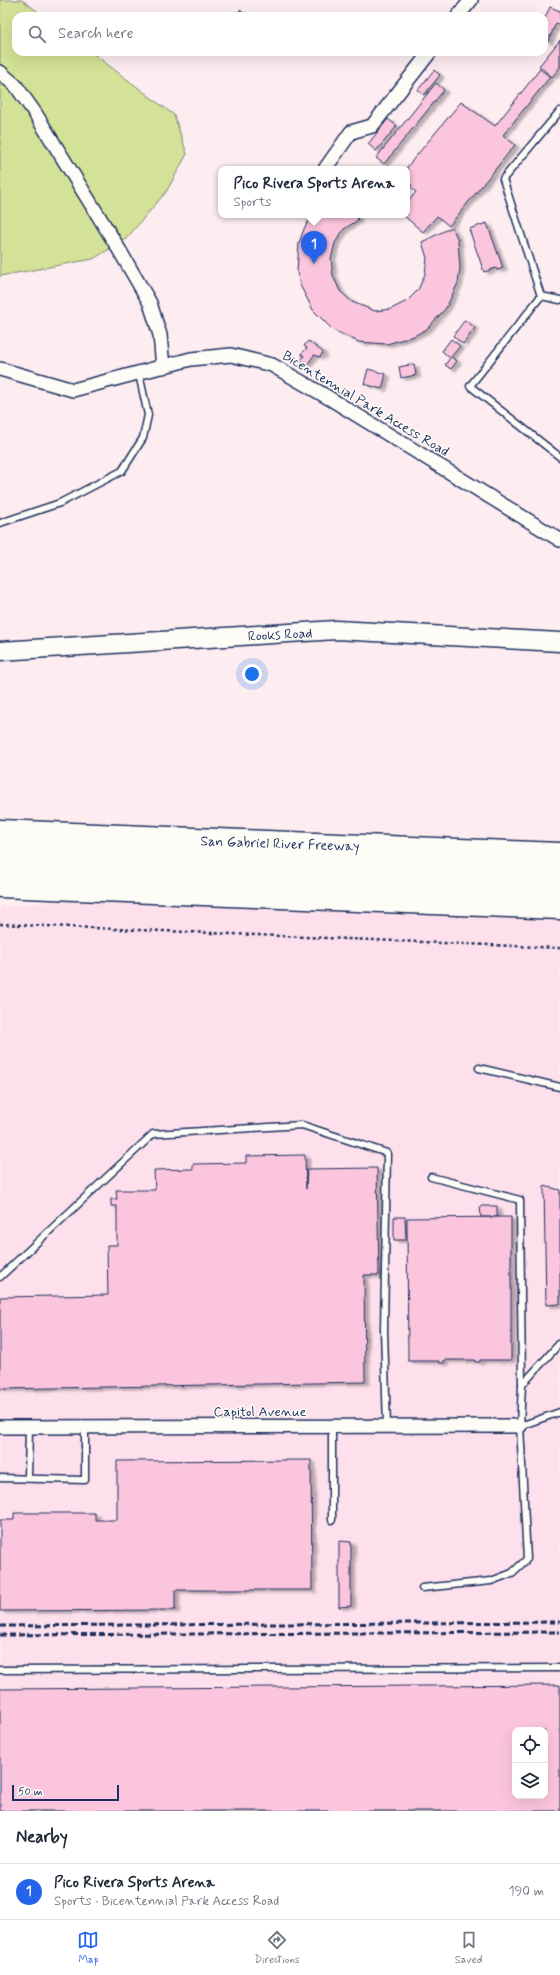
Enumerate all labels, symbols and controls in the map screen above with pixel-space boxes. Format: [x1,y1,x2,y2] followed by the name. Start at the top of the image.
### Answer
[12,12,548,56] search box
[26,23,48,45] icon: search
[58,24,134,44] text: Search here
[218,166,410,218] popup
[234,174,394,194] text: Pico Rivera Sports Arena
[234,194,271,211] text: Sports
[301,231,327,264] pin: 1
[279,347,452,461] street label: Bicentennial Park Access Road
[247,624,313,646] street label: Rooks Road
[242,664,262,684] your location
[200,832,360,856] street label: San Gabriel River Freeway
[214,1403,307,1421] street label: Capitol Avenue
[512,1727,548,1799] map controls
[512,1727,548,1763] button: locate
[512,1763,548,1799] button: layers
[12,1783,119,1802] scale bar
[18,1785,43,1799] text: 50 m
[16,1826,68,1848] text: Nearby
[54,1873,215,1893] text: Pico Rivera Sports Arena
[26,1883,32,1900] text: 1
[509,1883,544,1900] text: 190 m
[54,1893,279,1910] text: Sports · Bicentennial Park Access Road
[77,1929,99,1967] tab: Map
[254,1929,300,1967] tab: Directions
[455,1929,482,1967] tab: Saved

